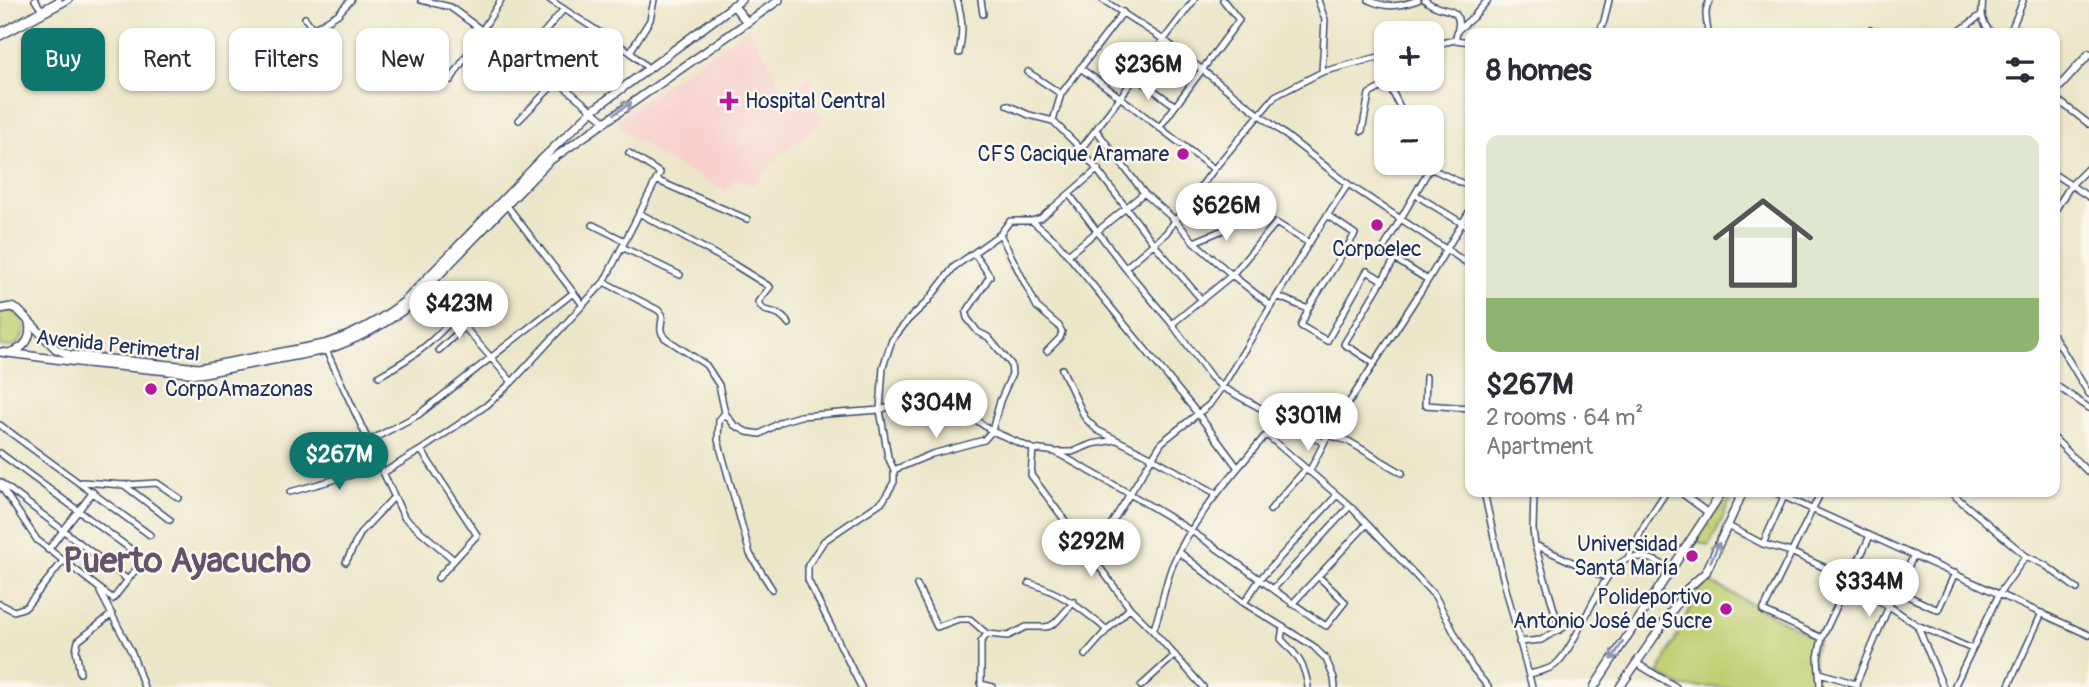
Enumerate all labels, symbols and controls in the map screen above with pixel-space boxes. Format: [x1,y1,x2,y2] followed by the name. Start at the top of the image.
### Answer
[1374,21,1444,175] map controls
[1374,21,1444,91] button: +
[21,28,105,91] chip: Buy
[119,28,215,91] chip: Rent
[229,28,342,91] chip: Filters
[356,28,449,91] chip: New
[463,28,623,91] chip: Apartment
[1099,42,1197,102] pin: $236M
[1114,50,1182,79] text: $236M
[2001,51,2039,89] icon: filters
[1486,52,1592,89] text: 8 homes
[745,88,886,115] place label: Hospital Central
[719,91,739,111] marker: Hospital Central
[613,101,632,115] one-way arrow
[1374,105,1444,175] button: −
[977,141,1170,168] place label: CFS Cacique Aramare
[1175,146,1191,162] marker: CFS Cacique Aramare
[1700,180,1826,306] icon: home
[1177,184,1275,243] pin: $626M
[1192,191,1260,220] text: $626M
[1369,217,1385,233] marker: Corpoelec
[1332,236,1422,263] place label: Corpoelec
[410,282,508,341] pin: $423M
[425,289,493,318] text: $423M
[35,324,201,368] street label: Avenida Perimetral
[1486,366,1574,403] text: $267M
[165,376,313,403] place label: CorpoAmazonas
[887,380,985,440] pin: $304M
[143,381,159,397] marker: CorpoAmazonas
[901,388,971,417] text: $304M
[1259,393,1357,453] pin: $301M
[1275,401,1341,430] text: $301M
[1486,403,1643,432] text: 2 rooms · 64 m²
[1486,432,1593,461] text: Apartment
[290,433,388,492] pin: $267M
[305,440,373,469] text: $267M
[1042,520,1140,579] pin: $292M
[1058,527,1124,556] text: $292M
[1574,531,1678,582] place label: Universidad Santa María
[63,539,311,583] district label: Puerto Ayacucho
[1709,542,1722,563] one-way arrow
[1684,548,1700,564] marker: Universidad Santa María
[1820,560,1918,619] pin: $334M
[1835,567,1903,596] text: $334M
[1513,584,1713,635] place label: Polideportivo Antonio José de Sucre
[1718,601,1734,617] marker: Polideportivo Antonio José de Sucre
[1610,641,1624,661] one-way arrow

